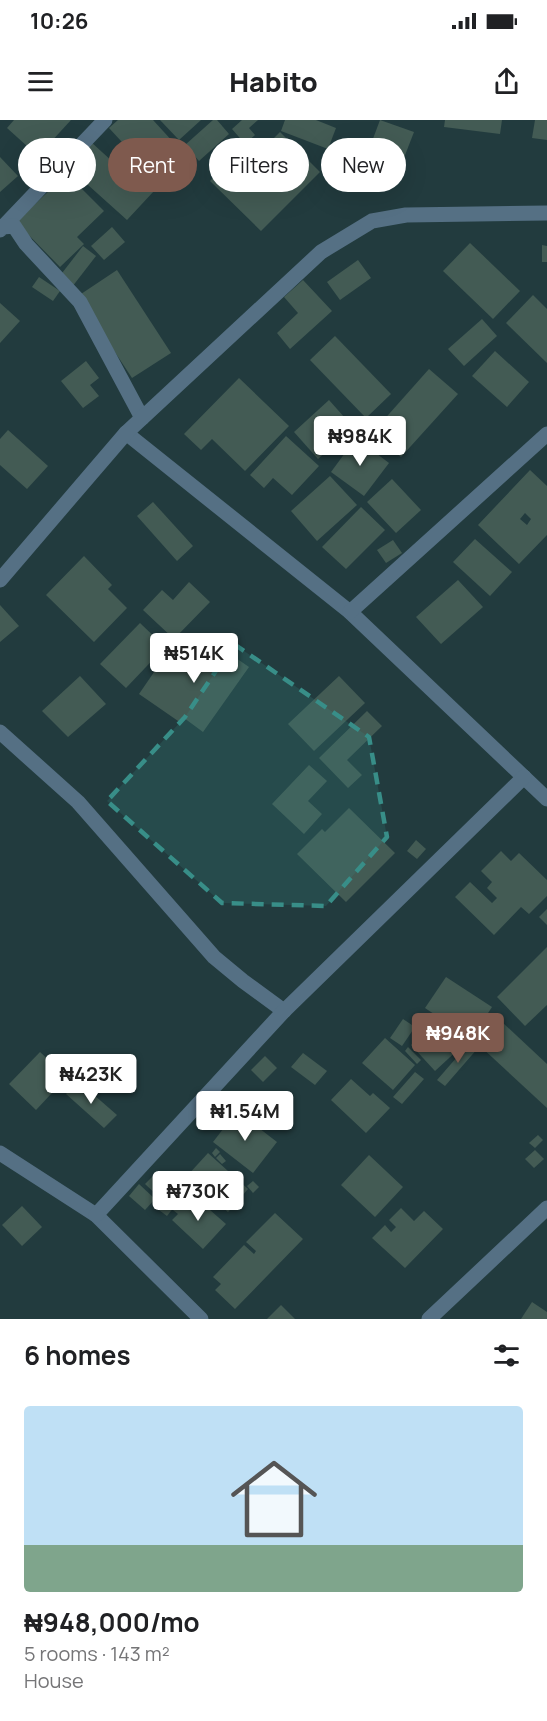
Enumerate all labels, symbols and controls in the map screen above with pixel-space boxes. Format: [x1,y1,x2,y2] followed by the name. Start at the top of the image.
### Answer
[30,6,88,36] text: 10:26
[229,63,318,100] text: Habito
[24,65,57,98] icon: menu
[490,65,523,98] icon: share
[18,138,96,192] chip: Buy
[108,138,197,192] chip: Rent
[209,138,309,192] chip: Filters
[321,138,406,192] chip: New
[318,416,402,467] pin: ₦984K
[328,422,392,449] text: ₦984K
[152,633,236,684] pin: ₦514K
[164,639,224,666] text: ₦514K
[416,1013,500,1064] pin: ₦948K
[426,1019,490,1046] text: ₦948K
[49,1054,133,1105] pin: ₦423K
[59,1060,123,1087] text: ₦423K
[196,1091,294,1142] pin: ₦1.54M
[210,1097,280,1124] text: ₦1.54M
[156,1171,240,1222] pin: ₦730K
[167,1177,229,1204] text: ₦730K
[24,1337,131,1373] text: 6 homes
[490,1339,523,1372] icon: filters
[220,1445,328,1553] icon: home
[24,1604,200,1640] text: ₦948,000/mo
[24,1640,170,1667] text: 5 rooms · 143 m²
[24,1667,84,1694] text: House

